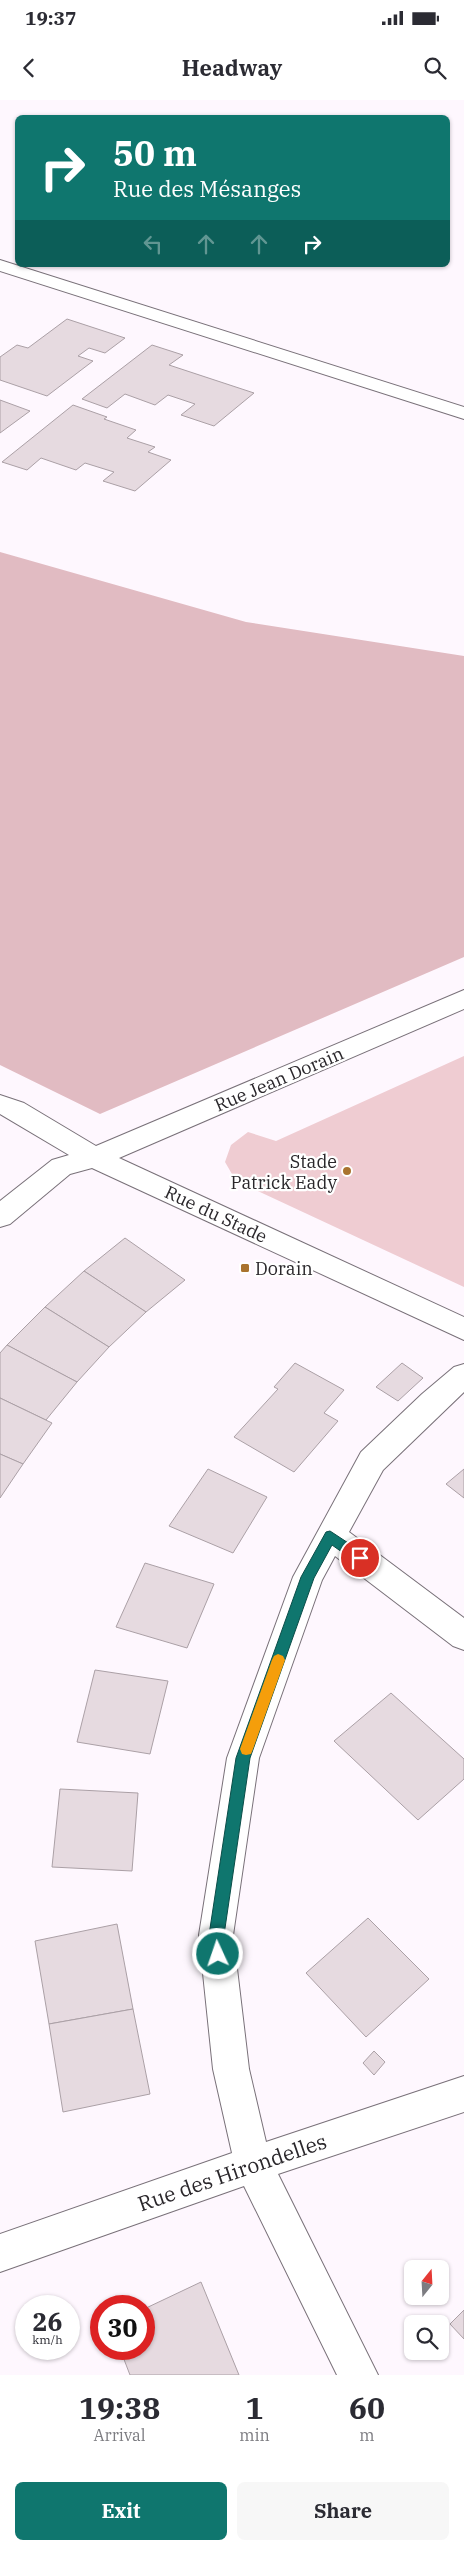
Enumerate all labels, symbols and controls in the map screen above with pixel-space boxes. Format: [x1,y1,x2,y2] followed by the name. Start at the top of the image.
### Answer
[25,6,76,30] text: 19:37
[182,53,282,82] text: Headway
[15,54,43,82] icon: back
[421,54,449,82] icon: search
[113,130,197,176] text: 50 m
[30,135,95,200] icon: right
[113,174,301,203] text: Rue des Mésanges
[139,230,167,258] icon: left
[192,230,220,258] icon: ahead
[245,230,273,258] icon: ahead
[298,230,326,258] icon: right
[211,1041,347,1117] street label: Rue Jean Dorain
[230,1150,337,1194] place label: Stade Patrick Eady
[341,1165,353,1177] marker: Stade Patrick Eady
[161,1180,271,1248] street label: Rue du Stade
[255,1257,313,1280] place label: Dorain
[239,1262,251,1274] marker: Dorain
[339,1537,381,1579] pin
[346,1544,374,1572] icon: arrive
[191,1927,243,1979] position arrow
[134,2127,330,2217] street label: Rue des Hirondelles
[404,2260,449,2305] north arrow
[404,2260,449,2360] map controls
[90,2295,155,2360] speed limit sign: 30
[32,2305,63,2338] text: 26
[404,2315,449,2360] button: search
[32,2332,63,2347] text: km/h
[79,2388,160,2427] text: 19:38
[246,2388,264,2427] text: 1
[349,2388,385,2427] text: 60
[94,2425,146,2445] text: Arrival
[239,2425,270,2445] text: min
[359,2425,375,2445] text: m
[15,2482,227,2540] button: Exit
[237,2482,449,2540] button: Share

